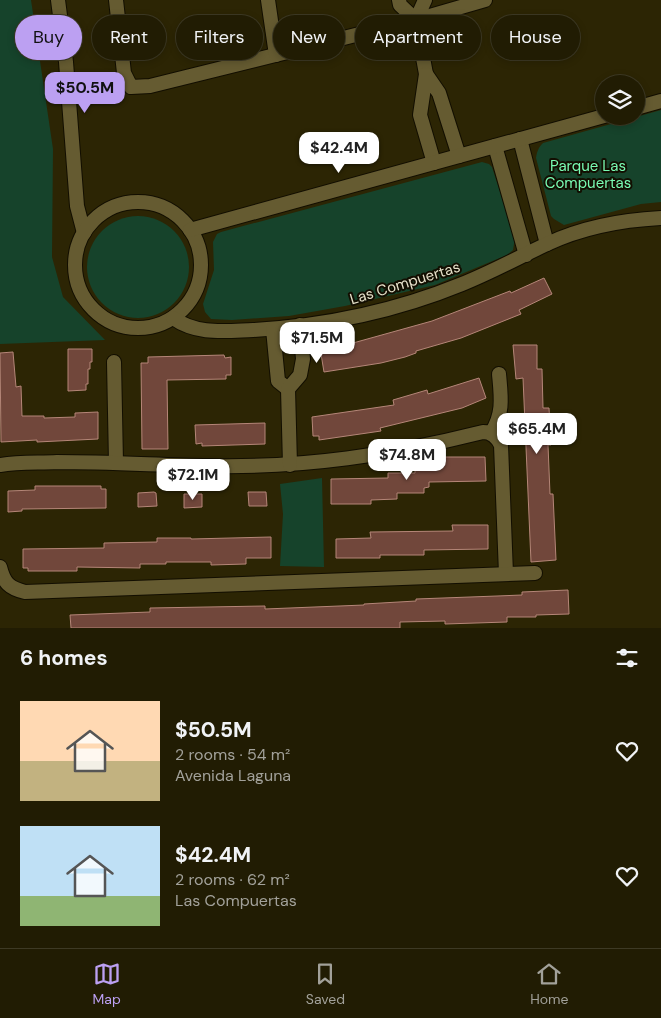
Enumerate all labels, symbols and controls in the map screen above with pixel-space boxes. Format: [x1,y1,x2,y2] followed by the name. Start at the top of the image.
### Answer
[15,15,82,60] chip: Buy
[92,15,166,60] chip: Rent
[176,15,263,60] chip: Filters
[273,15,345,60] chip: New
[355,15,481,60] chip: Apartment
[491,15,580,60] chip: House
[44,72,126,114] pin: $50.5M
[595,75,645,125] map controls
[595,75,645,125] button: layers
[56,77,114,98] text: $50.5M
[298,132,380,174] pin: $42.4M
[310,137,368,158] text: $42.4M
[545,156,631,193] park label: Parque Las Compuertas
[347,257,463,309] street label: Las Compuertas
[276,322,358,364] pin: $71.5M
[291,327,343,348] text: $71.5M
[496,412,578,455] pin: $65.4M
[508,418,566,439] text: $65.4M
[366,438,448,481] pin: $74.8M
[379,444,435,465] text: $74.8M
[152,458,234,501] pin: $72.1M
[168,464,218,485] text: $72.1M
[20,644,108,672] text: 6 homes
[613,644,641,672] icon: filters
[175,716,252,744] text: $50.5M
[60,721,120,781] icon: home
[613,737,641,765] icon: heart
[175,744,290,765] text: 2 rooms · 54 m²
[175,765,291,786] text: Avenida Laguna
[175,841,251,869] text: $42.4M
[60,846,120,906] icon: home
[613,862,641,890] icon: heart
[175,869,290,890] text: 2 rooms · 62 m²
[175,890,297,911] text: Las Compuertas
[93,960,121,1008] tab: Map
[306,960,345,1008] tab: Saved
[530,960,568,1008] tab: Home

